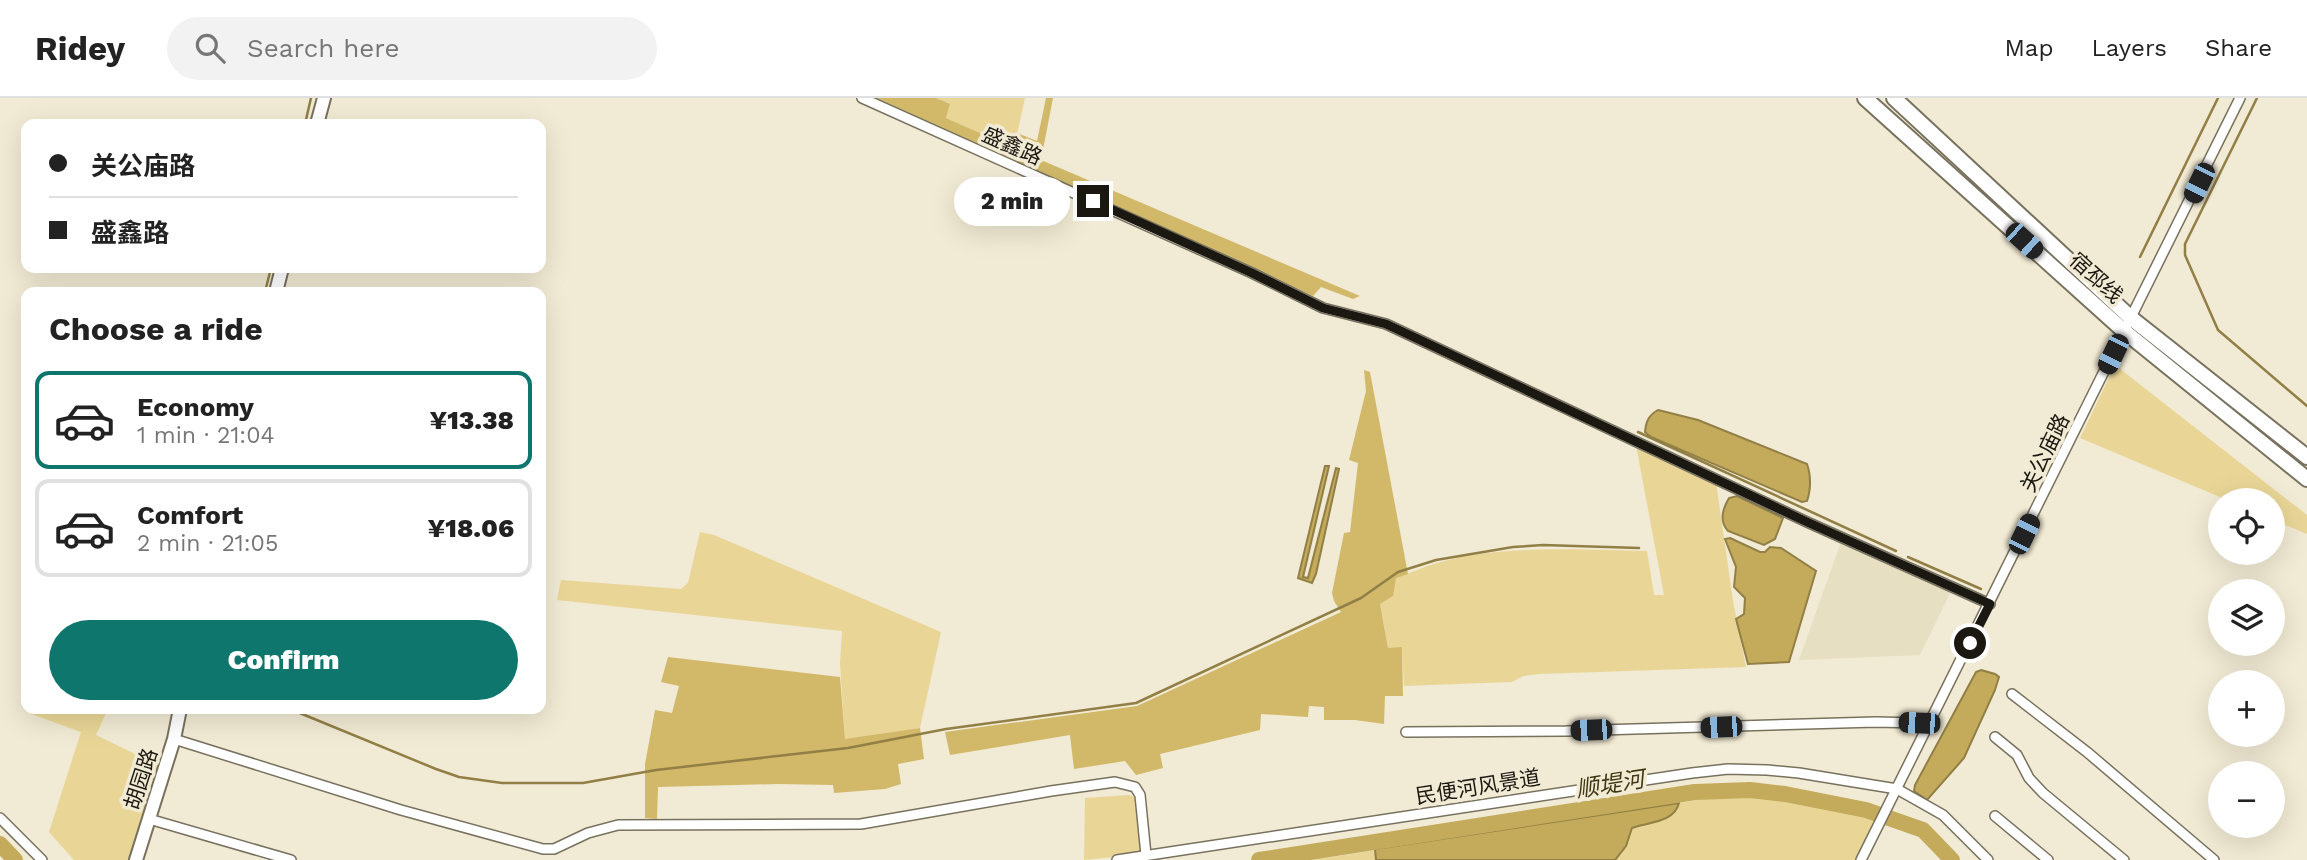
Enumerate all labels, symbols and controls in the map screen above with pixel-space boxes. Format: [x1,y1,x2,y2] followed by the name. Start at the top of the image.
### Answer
[167,17,657,80] search box
[35,29,125,68] text: Ridey
[191,29,229,67] icon: search
[247,33,399,63] text: Search here
[2005,34,2053,62] text: Map
[2091,34,2167,62] text: Layers
[2205,34,2272,62] text: Share
[978,121,1046,170] street label: 盛鑫路
[91,151,195,181] text: 关公庙路
[2181,160,2218,206] car
[953,176,1068,226] callout: 2 min
[1077,185,1109,217] route end
[981,188,1043,215] text: 2 min
[91,218,169,248] text: 盛鑫路
[2002,219,2047,263] car
[2065,247,2128,308] street label: 宿邳线
[49,310,263,348] text: Choose a ride
[2095,331,2132,377] car
[53,389,116,452] icon: car
[137,392,254,422] text: Economy
[429,405,514,435] text: ¥13.38
[2015,410,2074,496] street label: 关公庙路
[137,422,275,449] text: 1 min · 21:04
[2208,488,2285,838] map controls
[2208,488,2285,565] button: locate
[53,497,116,560] icon: car
[137,500,243,530] text: Comfort
[2006,511,2043,557] car
[428,513,514,543] text: ¥18.06
[137,530,278,557] text: 2 min · 21:05
[2208,579,2285,656] button: layers
[49,620,518,700] button: Confirm
[1954,627,1986,659] route start
[2208,670,2285,747] button: +
[1898,712,1941,734] car
[1700,716,1743,738] car
[1570,719,1613,741] car
[119,745,162,813] street label: 胡园路
[2208,761,2285,838] button: −
[1414,764,1542,809] street label: 民便河风景道
[1574,765,1650,803] water label: 顺堤河

